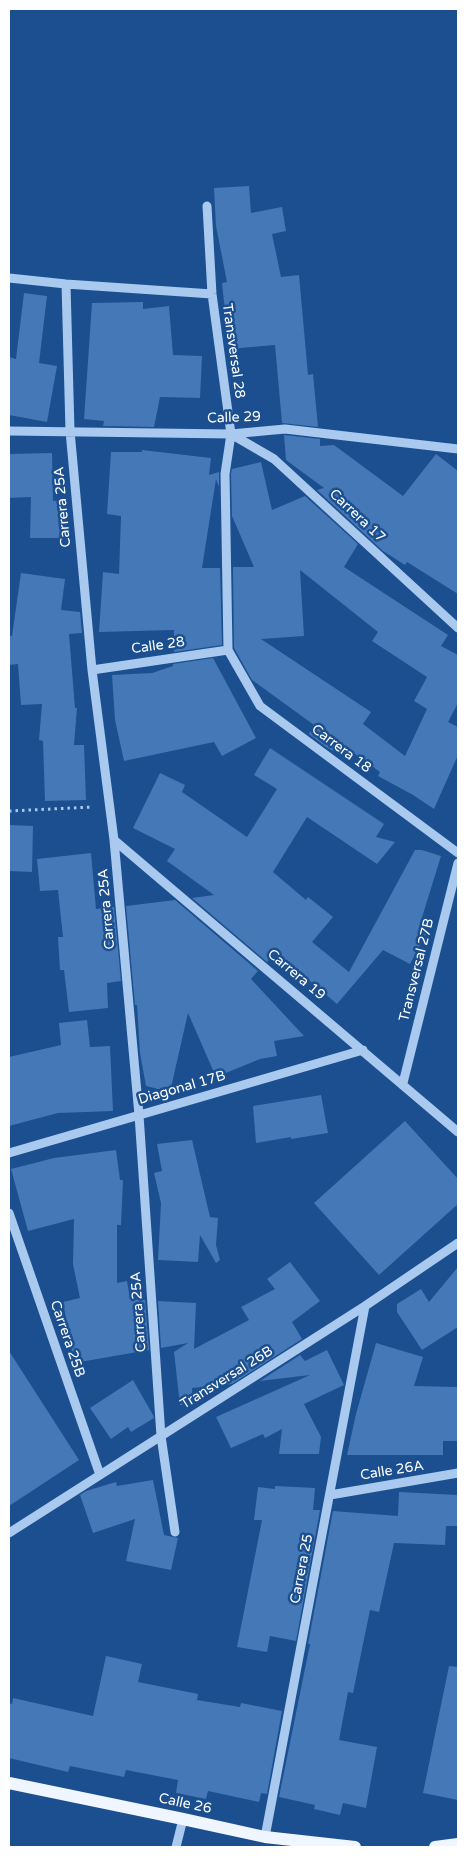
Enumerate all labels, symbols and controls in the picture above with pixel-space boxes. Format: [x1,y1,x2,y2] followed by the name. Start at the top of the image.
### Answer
[218,302,248,400] street label: Transversal 28
[207,409,261,427] street label: Calle 29
[51,466,75,548] street label: Carrera 25A
[325,486,389,546] street label: Carrera 17
[130,634,186,658] street label: Calle 28
[308,721,374,777] street label: Carrera 18
[95,868,119,950] street label: Carrera 25A
[396,917,438,1023] street label: Transversal 27B
[264,946,328,1004] street label: Carrera 19
[136,1068,228,1108] street label: Diagonal 17B
[128,1271,150,1353] street label: Carrera 25A
[46,1298,88,1380] street label: Carrera 25B
[178,1343,276,1413] street label: Transversal 26B
[359,1458,425,1484] street label: Calle 26A
[287,1533,317,1605] street label: Carrera 25
[157,1790,213,1818] street label: Calle 26

